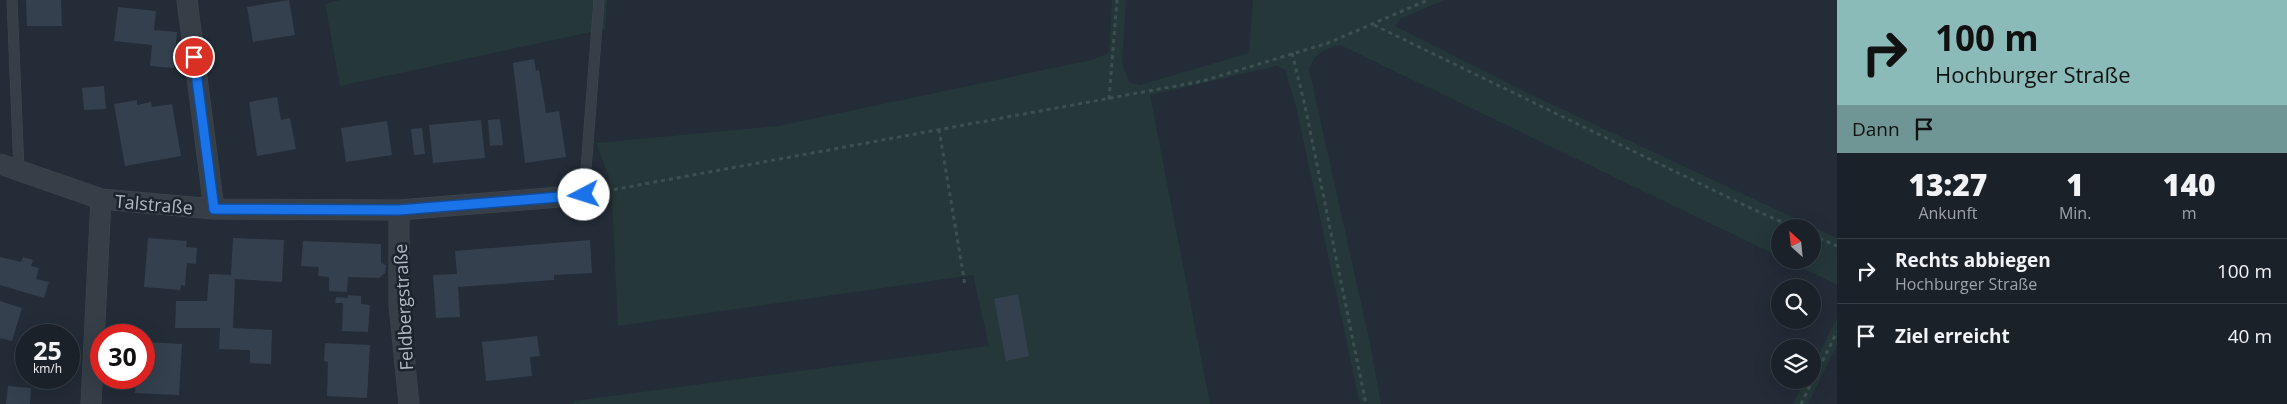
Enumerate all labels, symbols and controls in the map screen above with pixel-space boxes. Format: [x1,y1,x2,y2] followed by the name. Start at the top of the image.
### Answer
[1935,14,2039,61] text: 100 m
[1852,20,1917,85] icon: right
[173,36,215,78] pin
[180,43,208,71] icon: arrive
[1935,59,2131,89] text: Hochburger Straße
[1910,115,1938,143] icon: arrive
[1852,116,1900,142] text: Dann
[1908,164,1987,205] text: 13:27
[2066,164,2084,205] text: 1
[2163,164,2216,205] text: 140
[557,168,609,220] position arrow
[114,189,194,219] street label: Talstraße
[1918,202,1977,224] text: Ankunft
[2059,202,2091,224] text: Min.
[2182,202,2197,224] text: m
[1771,219,1821,269] north arrow
[1771,219,1821,389] map controls
[388,243,418,371] street label: Feldbergstraße
[1895,247,2051,273] text: Rechts abbiegen
[1852,257,1880,285] icon: right
[2217,258,2272,284] text: 100 m
[1895,273,2037,295] text: Hochburger Straße
[1771,279,1821,329] button: search
[1852,322,1880,350] icon: arrive
[1895,323,2010,349] text: Ziel erreicht
[2228,323,2272,349] text: 40 m
[90,324,155,389] speed limit sign: 30
[33,333,62,367] text: 25
[1771,339,1821,389] button: layers
[33,360,62,377] text: km/h

